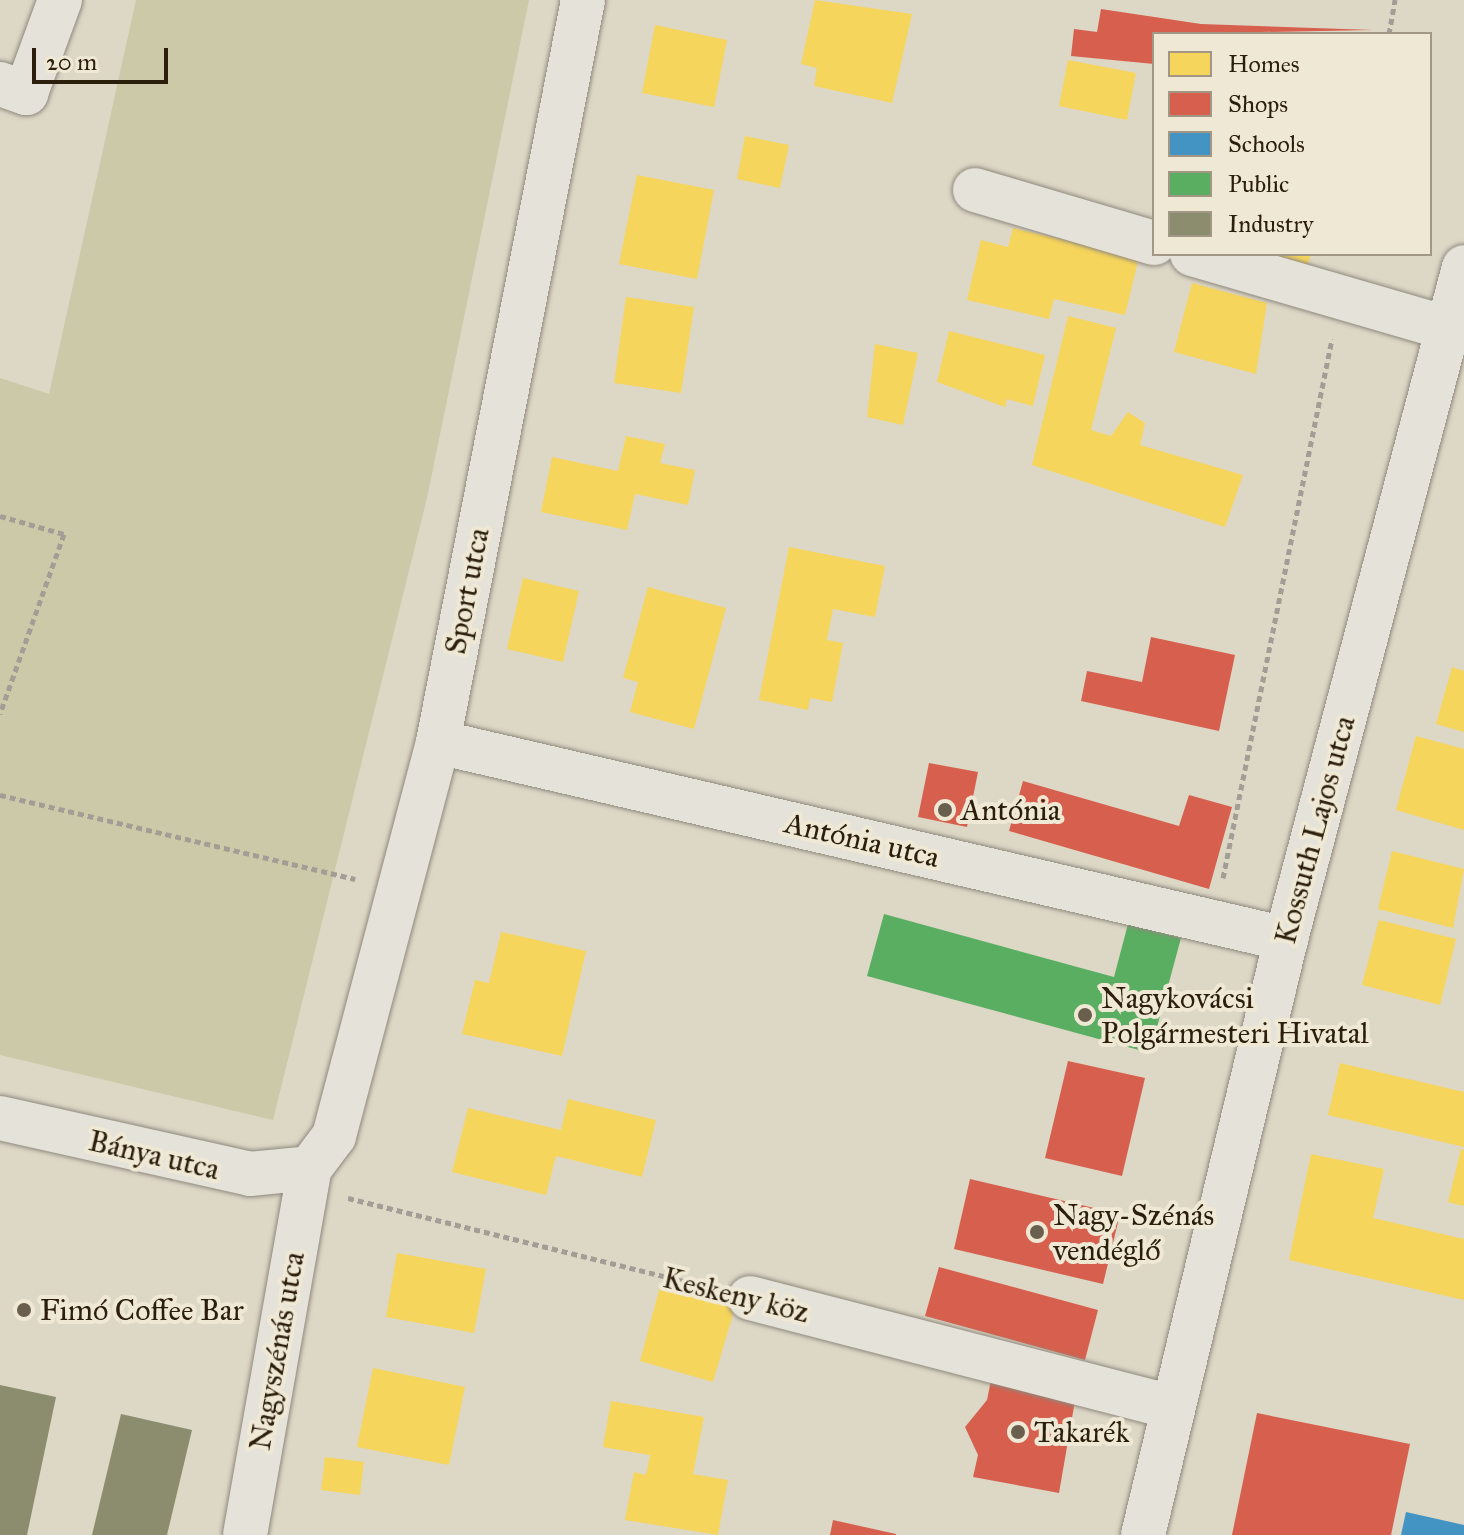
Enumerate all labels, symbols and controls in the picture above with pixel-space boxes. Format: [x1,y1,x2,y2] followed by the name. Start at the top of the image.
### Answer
[36,32,172,82] scale bar
[1152,32,1432,256] legend
[46,47,97,77] text: 20 m
[1228,49,1300,79] text: Homes
[1228,89,1288,119] text: Shops
[1228,129,1305,159] text: Schools
[1228,169,1289,199] text: Public
[1228,209,1314,239] text: Industry
[437,525,497,657] street label: Sport utca
[1267,712,1363,948] street label: Kossuth Lajos utca
[961,792,1060,828] place label: Antónia
[936,801,954,819] marker: Antónia
[781,805,943,875] street label: Antónia utca
[1101,980,1369,1050] place label: Nagykovácsi Polgármesteri Hivatal
[1076,1006,1094,1024] marker: Nagykovácsi Polgármesteri Hivatal
[85,1122,223,1188] street label: Bánya utca
[1053,1197,1214,1268] place label: Nagy-Szénás vendéglő
[1028,1223,1046,1241] marker: Nagy-Szénás vendéglő
[242,1249,312,1453] street label: Nagyszénás utca
[659,1259,813,1331] street label: Keskeny köz
[40,1292,244,1328] place label: Fimó Coffee Bar
[15,1301,33,1319] marker: Fimó Coffee Bar
[1034,1414,1129,1450] place label: Takarék
[1009,1423,1027,1441] marker: Takarék

